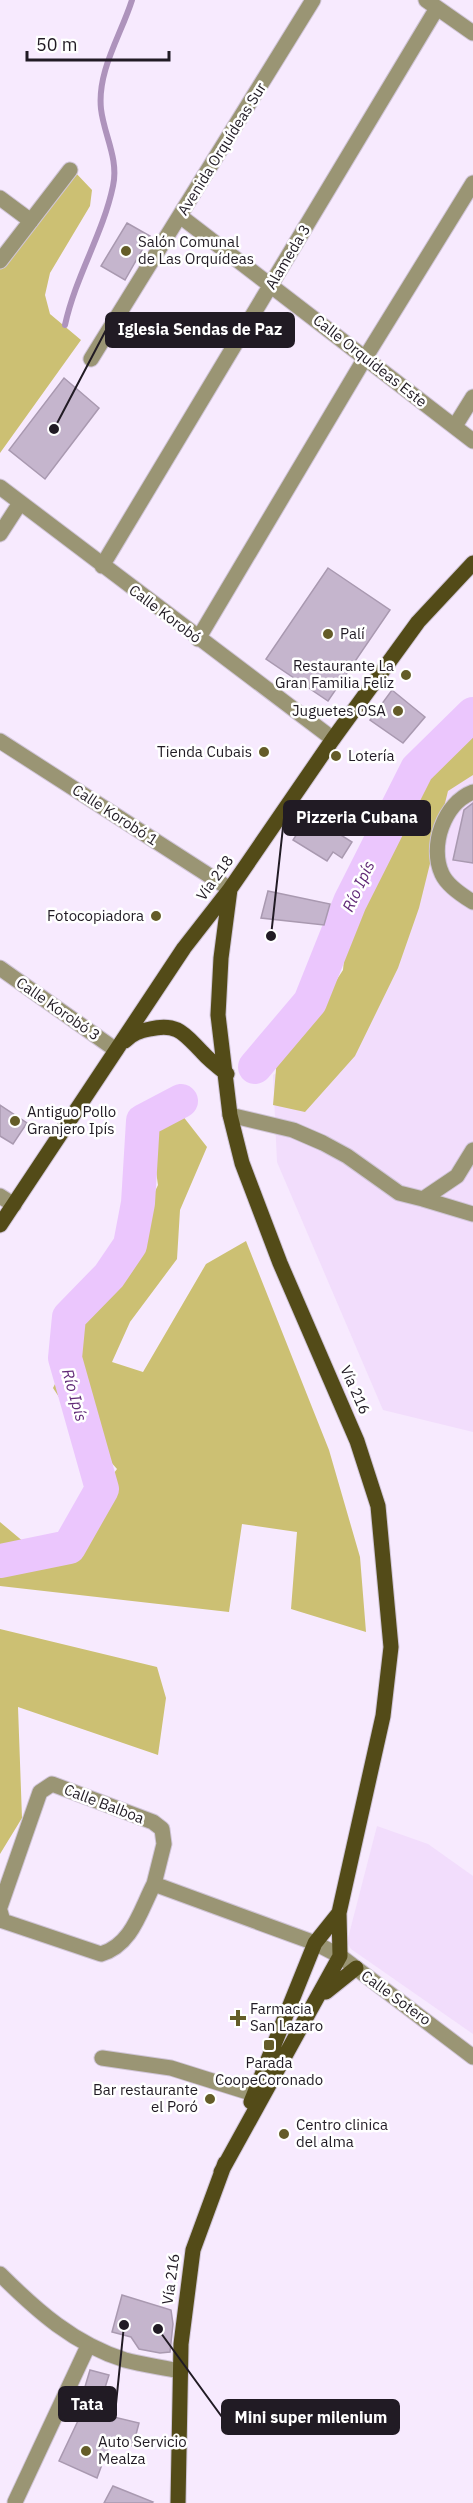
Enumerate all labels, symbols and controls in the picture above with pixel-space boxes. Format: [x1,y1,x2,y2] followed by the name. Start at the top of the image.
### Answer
[27,24,170,62] scale bar
[36,33,78,56] text: 50 m
[173,78,270,219] street label: Avenida Orquídeas Sur
[261,221,314,293] street label: Alameda 3
[138,232,254,268] place label: Salón Comunal de Las Orquídeas
[119,244,133,258] marker: Salón Comunal de Las Orquídeas
[310,310,431,411] street label: Calle Orquídeas Este
[106,313,294,347] callout: Iglesia Sendas de Paz
[118,319,282,339] text: Iglesia Sendas de Paz
[125,580,205,647] street label: Calle Korobó
[340,624,365,643] place label: Palí
[321,627,335,641] marker: Palí
[275,656,394,692] place label: Restaurante La Gran Familia Feliz
[399,668,413,682] marker: Restaurante La Gran Familia Feliz
[292,701,386,720] place label: Juguetes OSA
[391,704,405,718] marker: Juguetes OSA
[157,742,252,761] place label: Tienda Cubais
[257,745,271,759] marker: Tienda Cubais
[348,746,394,765] place label: Lotería
[329,749,343,763] marker: Lotería
[69,780,162,849] street label: Calle Korobó 1
[284,801,430,835] callout: Pizzeria Cubana
[296,807,418,827] text: Pizzeria Cubana
[192,851,237,904] street label: Vía 218
[338,857,378,915] water label: Río Ipís
[47,906,144,925] place label: Fotocopiadora
[149,909,163,923] marker: Fotocopiadora
[13,973,104,1045] street label: Calle Korobó 3
[27,1102,116,1138] place label: Antiguo Pollo Granjero Ipís
[8,1114,22,1128] marker: Antiguo Pollo Granjero Ipís
[336,1362,375,1417] street label: Vía 216
[58,1366,92,1424] water label: Río Ipís
[61,1780,147,1827] street label: Calle Balboa
[358,1966,435,2029] street label: Calle Sotero
[250,1999,323,2035] place label: Farmacia San Lazaro
[231,2011,245,2025] marker: Farmacia San Lazaro
[262,2038,276,2052] marker: Parada CoopeCoronado
[215,2053,323,2089] place label: Parada CoopeCoronado
[93,2080,198,2116] place label: Bar restaurante el Poró
[203,2092,217,2106] marker: Bar restaurante el Poró
[296,2115,388,2151] place label: Centro clinica del alma
[277,2127,291,2141] marker: Centro clinica del alma
[158,2252,183,2306] street label: Vía 216
[59,2387,116,2421] callout: Tata
[71,2394,103,2414] text: Tata
[222,2400,399,2434] callout: Mini super milenium
[235,2407,387,2427] text: Mini super milenium
[98,2432,187,2468] place label: Auto Servicio Mealza
[79,2444,93,2458] marker: Auto Servicio Mealza

